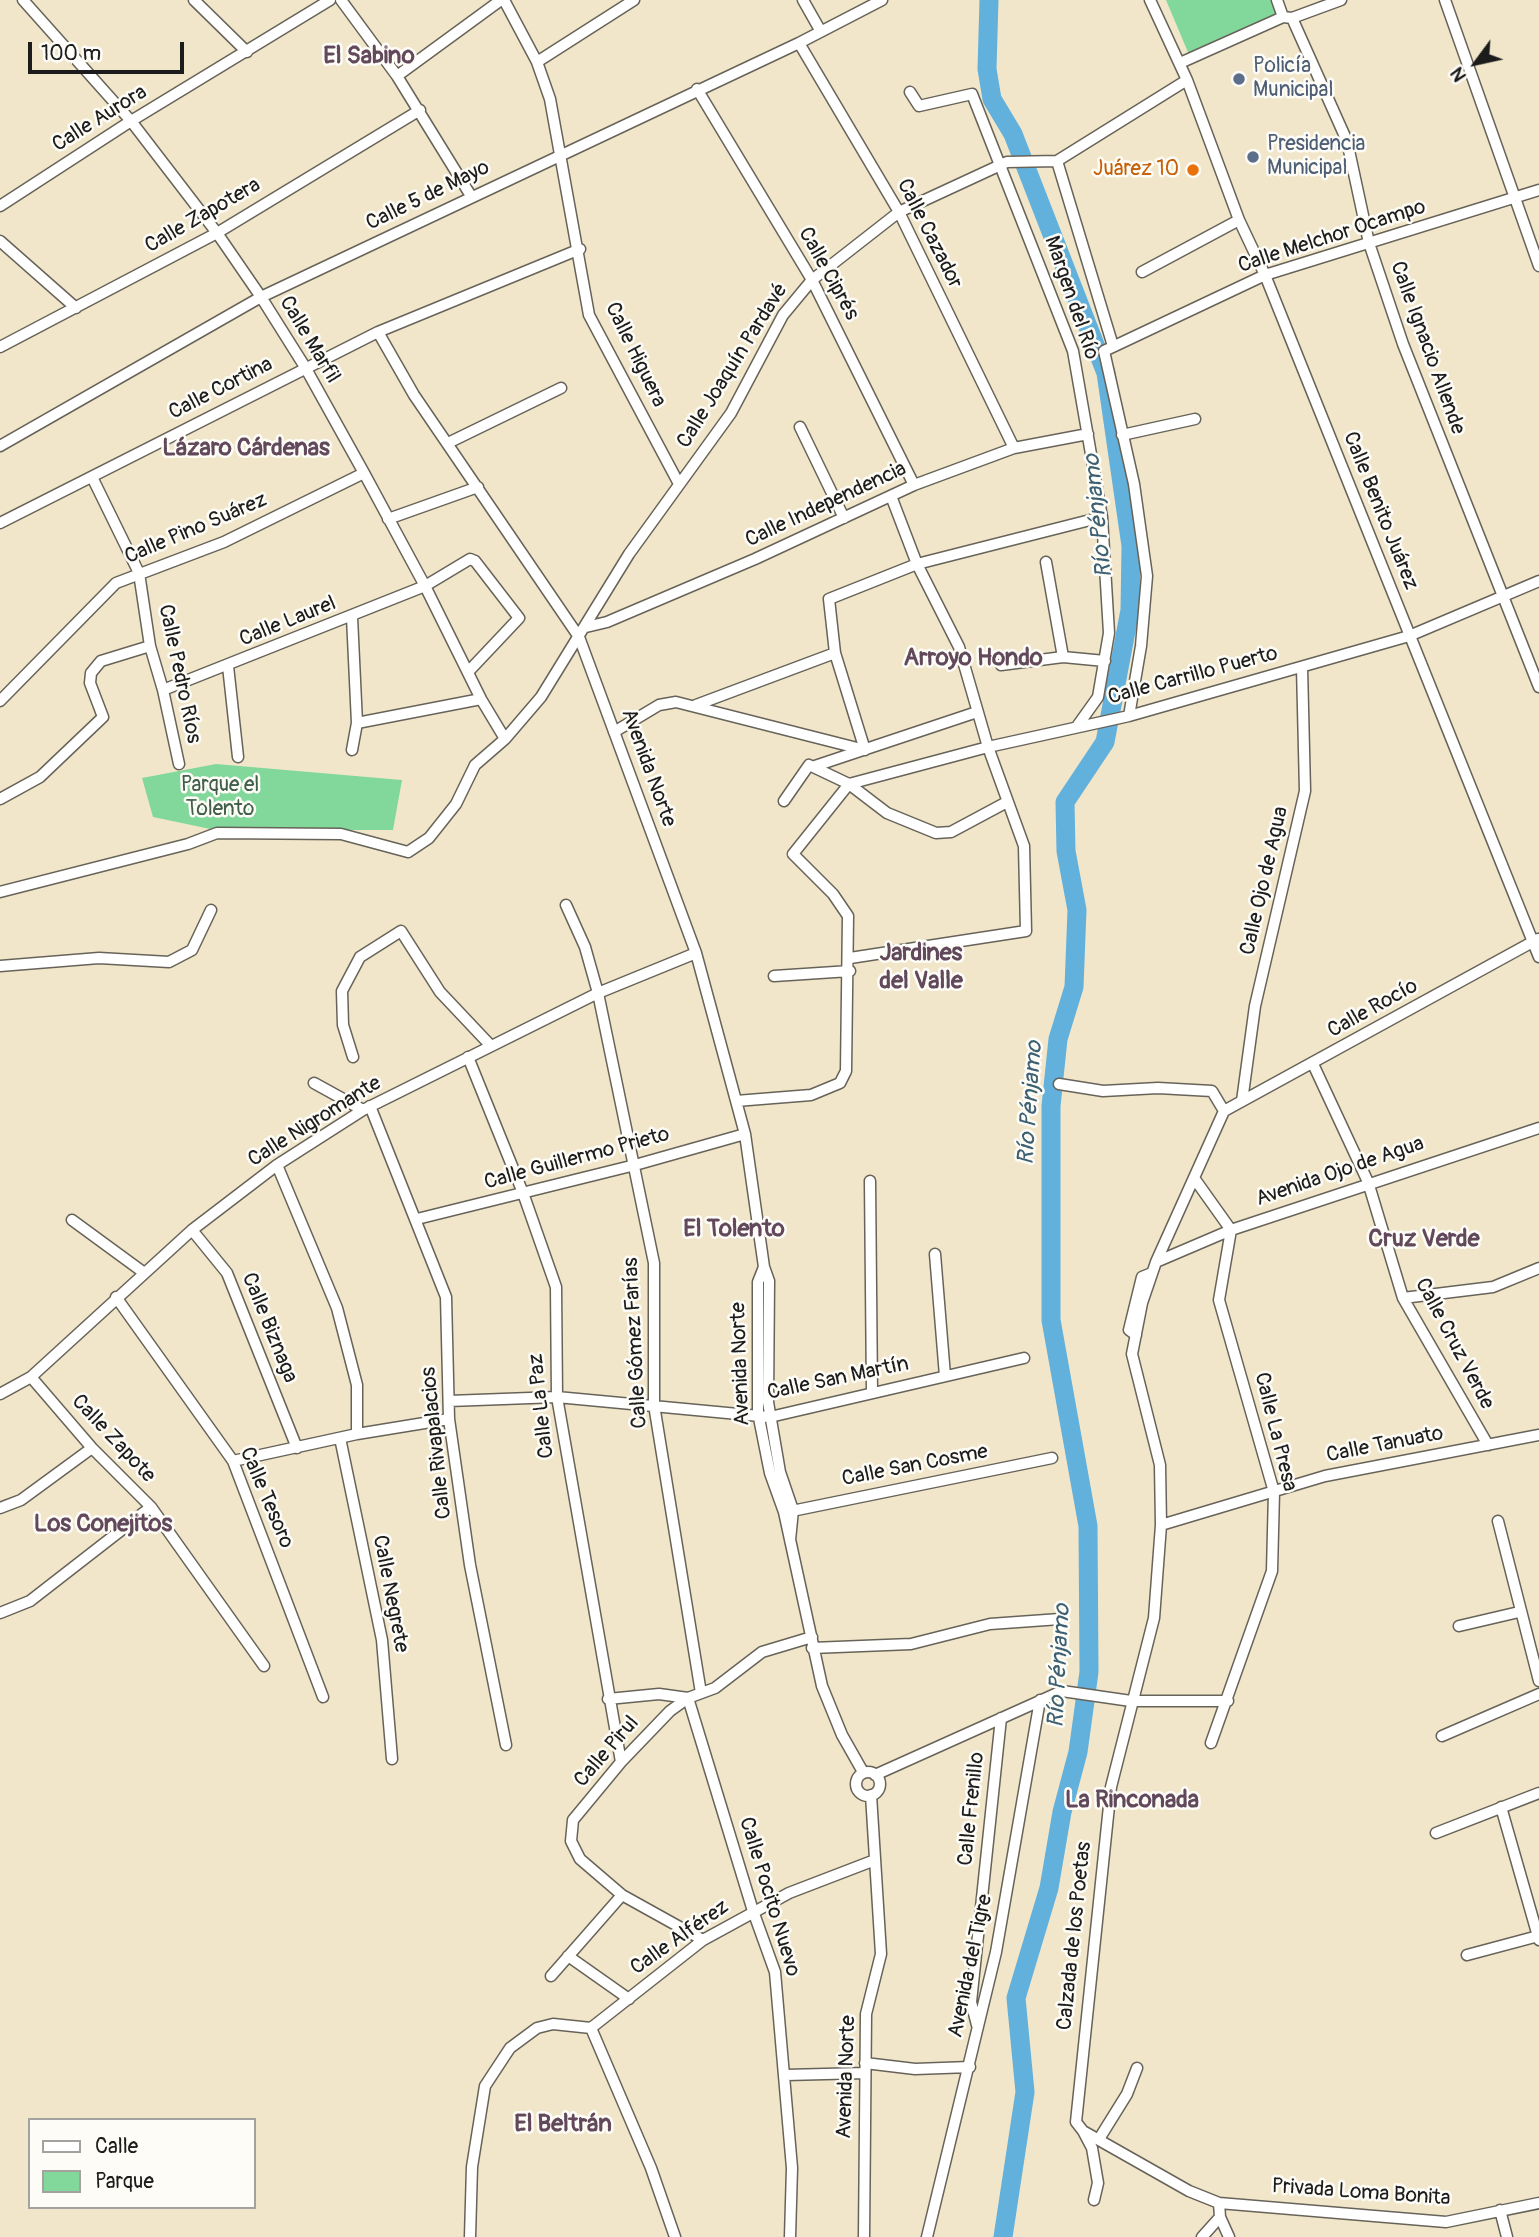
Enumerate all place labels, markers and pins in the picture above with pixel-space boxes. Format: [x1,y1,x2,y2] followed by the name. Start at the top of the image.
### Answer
[1253,54,1333,104] place label: Policía Municipal
[1231,71,1247,87] marker: Policía Municipal
[1267,132,1365,182] place label: Presidencia Municipal
[1245,149,1261,165] marker: Presidencia Municipal
[1093,157,1179,183] place label: Juárez 10
[1185,162,1201,178] marker: Juárez 10

